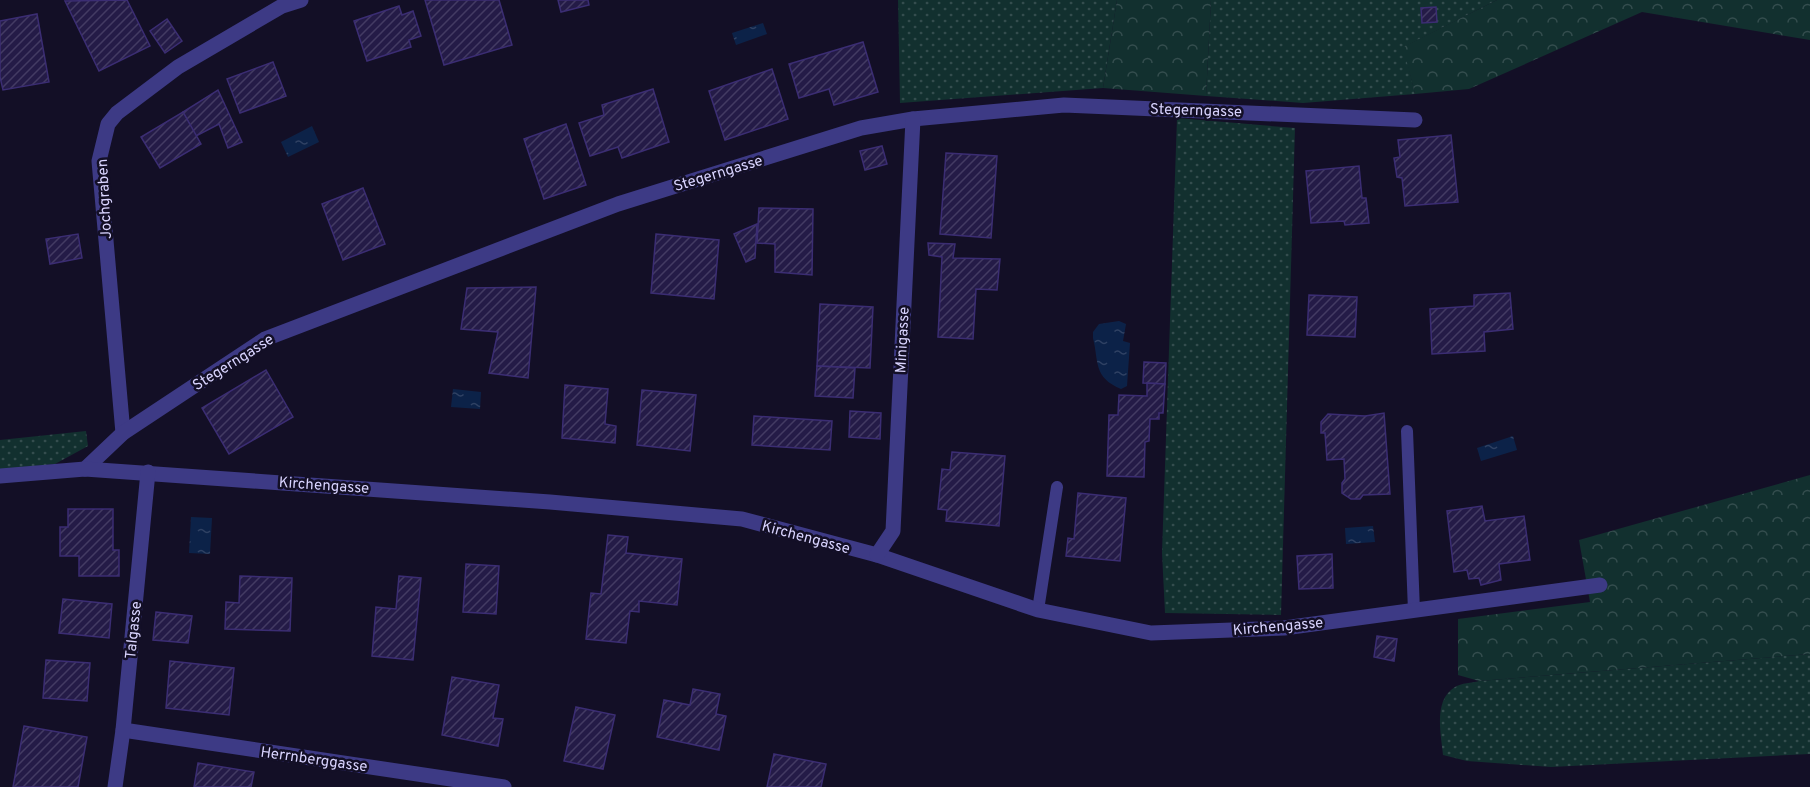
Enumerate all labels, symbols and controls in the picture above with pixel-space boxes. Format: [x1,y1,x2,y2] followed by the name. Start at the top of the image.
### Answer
[1150,100,1242,123] street label: Stegerngasse
[672,152,765,197] street label: Stegerngasse
[94,158,117,240] street label: Jochgraben
[892,306,915,374] street label: Minigasse
[190,331,278,396] street label: Stegerngasse
[278,474,370,499] street label: Kirchengasse
[759,518,852,559] street label: Kirchengasse
[122,600,147,660] street label: Talgasse
[1232,614,1324,641] street label: Kirchengasse
[259,744,369,777] street label: Herrnberggasse

